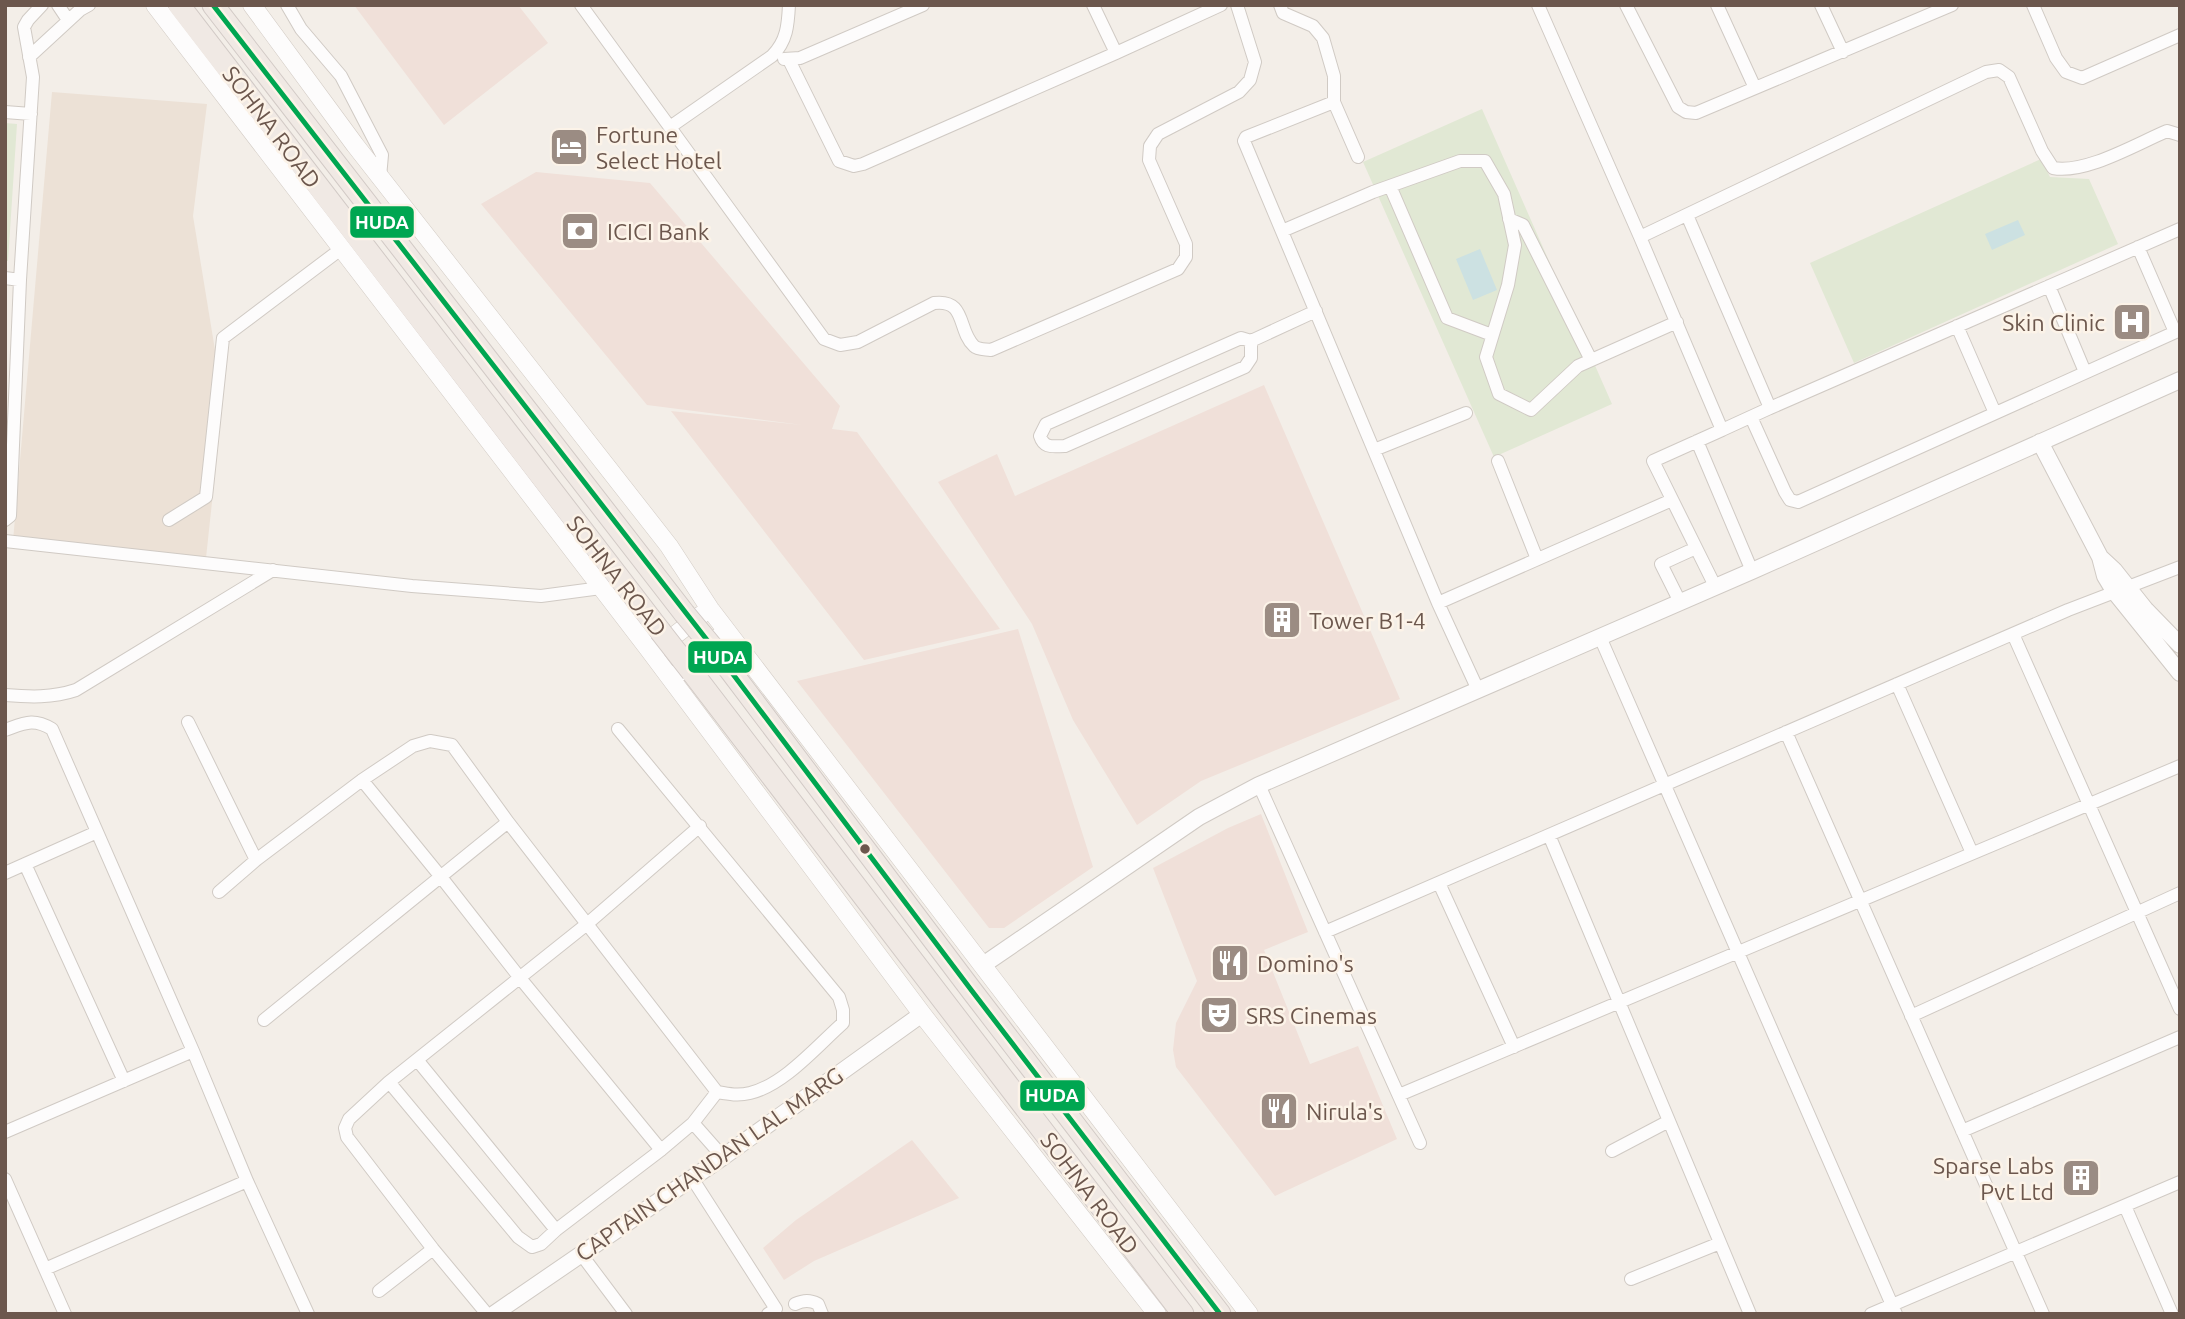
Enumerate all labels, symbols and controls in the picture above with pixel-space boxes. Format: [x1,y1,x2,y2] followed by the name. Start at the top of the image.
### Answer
[218,61,326,193] street label: SOHNA ROAD
[596,122,722,173] place label: Fortune Select Hotel
[548,126,590,168] hotel icon: Fortune Select Hotel
[349,205,415,239] line badge: HUDA
[559,210,601,252] bank icon: ICICI Bank
[355,211,410,233] text: HUDA
[607,219,710,244] place label: ICICI Bank
[2111,301,2153,343] hospital icon: Skin Clinic
[2002,310,2105,335] place label: Skin Clinic
[562,511,672,641] street label: SOHNA ROAD
[1261,599,1303,641] building icon: Tower B1-4
[1309,608,1426,633] place label: Tower B1-4
[687,640,753,674] line badge: HUDA
[693,646,748,668] text: HUDA
[858,842,872,856] unlabelled marker
[1209,942,1251,984] restaurant icon: Domino's
[1257,951,1354,976] place label: Domino's
[1198,994,1240,1036] theatre icon: SRS Cinemas
[1246,1003,1377,1028] place label: SRS Cinemas
[571,1062,847,1266] street label: CAPTAIN CHANDAN LAL MARG
[1019,1079,1086,1112] line badge: HUDA
[1025,1084,1080,1106] text: HUDA
[1258,1090,1300,1132] restaurant icon: Nirula's
[1306,1099,1383,1124] place label: Nirula's
[1036,1127,1144,1259] street label: SOHNA ROAD
[1933,1153,2054,1204] place label: Sparse Labs Pvt Ltd
[2060,1157,2102,1199] building icon: Sparse Labs Pvt Ltd

